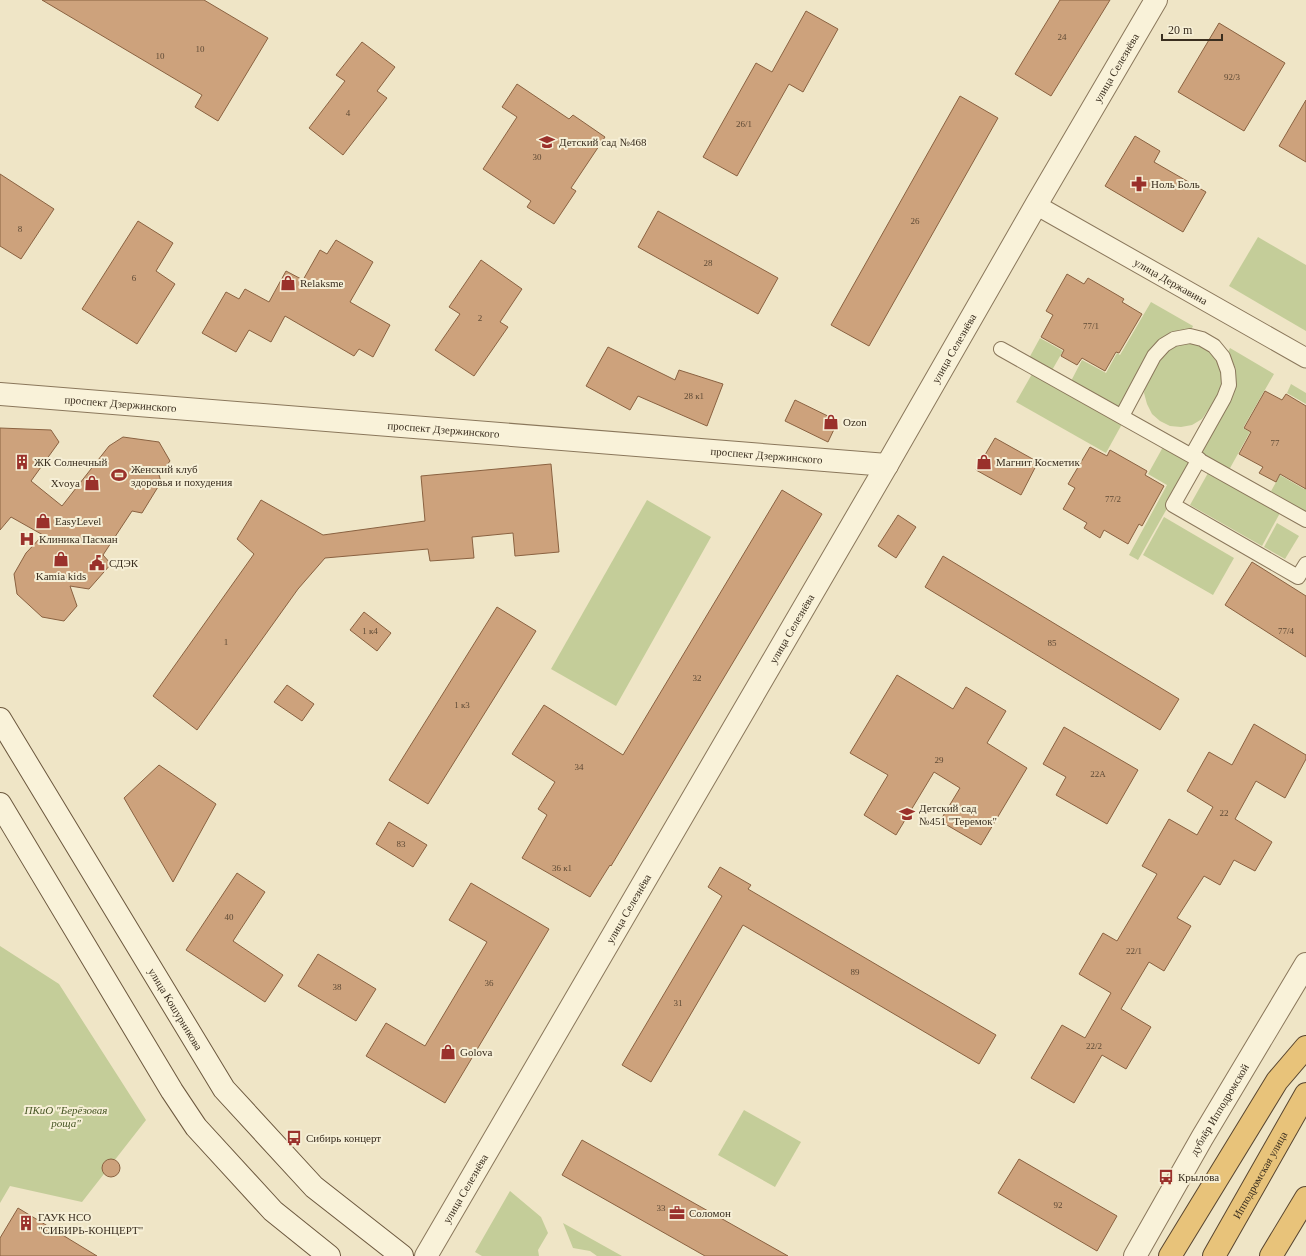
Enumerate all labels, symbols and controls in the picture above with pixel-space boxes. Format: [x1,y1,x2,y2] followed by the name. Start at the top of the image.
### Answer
[1162,16,1222,42] scale bar
[1168,23,1193,37] text: 20 m
[1091,31,1141,105] street label: улица Селезнёва
[1058,32,1067,42] house number: 24
[196,44,205,54] house number: 10
[156,51,165,61] house number: 10
[1224,72,1240,82] house number: 92/3
[346,108,351,118] house number: 4
[736,119,752,129] house number: 26/1
[538,133,556,151] school or university icon: Детский сад №468
[559,136,647,148] place label: Детский сад №468
[533,152,542,162] house number: 30
[1130,175,1148,193] pharmacy icon: Ноль Боль
[1151,178,1200,190] place label: Ноль Боль
[911,216,920,226] house number: 26
[18,224,23,234] house number: 8
[1132,256,1210,307] street label: улица Державина
[704,258,713,268] house number: 28
[132,273,137,283] house number: 6
[279,274,297,292] shop icon: Relaksme
[300,277,343,289] place label: Relaksme
[929,311,978,385] street label: улица Селезнёва
[478,313,482,323] house number: 2
[1083,321,1099,331] house number: 77/1
[684,391,704,401] house number: 28 к1
[64,393,178,414] street label: проспект Дзержинского
[822,413,840,431] shop icon: Ozon
[843,416,867,428] place label: Ozon
[387,419,501,440] street label: проспект Дзержинского
[1271,438,1280,448] house number: 77
[710,445,824,466] street label: проспект Дзержинского
[13,453,31,471] building icon: ЖК Солнечный
[975,453,993,471] shop icon: Магнит Косметик
[34,456,107,468] place label: ЖК Солнечный
[996,456,1080,468] place label: Магнит Косметик
[131,463,232,488] place label: Женский клуб здоровья и похудения
[110,466,128,484] sports icon: Женский клуб здоровья и похудения
[83,474,101,492] shop icon: Xvoya
[51,477,80,489] place label: Xvoya
[1105,494,1121,504] house number: 77/2
[34,512,52,530] shop icon: EasyLevel
[55,515,101,527] place label: EasyLevel
[18,530,36,548] hospital icon: Клиника Пасман
[39,533,118,545] place label: Клиника Пасман
[52,550,70,568] shop icon: Kamia kids
[88,554,106,572] public building icon: СДЭК
[109,557,139,569] place label: СДЭК
[36,570,86,582] place label: Kamia kids
[767,592,816,665] street label: улица Селезнёва
[362,626,378,636] house number: 1 к4
[1278,626,1294,636] house number: 77/4
[224,637,228,647] house number: 1
[1048,638,1057,648] house number: 85
[693,673,702,683] house number: 32
[454,700,470,710] house number: 1 к3
[935,755,944,765] house number: 29
[575,762,584,772] house number: 34
[1090,769,1106,779] house number: 22А
[919,802,997,827] place label: Детский сад №451 "Теремок"
[898,805,916,823] school or university icon: Детский сад №451 "Теремок"
[1220,808,1229,818] house number: 22
[397,839,406,849] house number: 83
[552,863,572,873] house number: 36 к1
[604,872,653,945] street label: улица Селезнёва
[225,912,234,922] house number: 40
[1126,946,1142,956] house number: 22/1
[146,966,205,1052] street label: улица Кошурникова
[851,967,860,977] house number: 89
[485,978,494,988] house number: 36
[333,982,342,992] house number: 38
[674,998,683,1008] house number: 31
[1086,1041,1102,1051] house number: 22/2
[439,1043,457,1061] shop icon: Golova
[460,1046,493,1058] place label: Golova
[1187,1061,1251,1157] street label: дублёр Ипподромской
[24,1104,107,1129] park label: ПКиО "Берёзовая роща"
[285,1129,303,1147] bus stop icon: Сибирь концерт
[1230,1129,1289,1221] street label: Ипподромская улица
[306,1132,381,1144] place label: Сибирь концерт
[440,1152,490,1225] street label: улица Селезнёва
[1157,1168,1175,1186] bus stop icon: Крылова
[1178,1171,1219,1183] place label: Крылова
[1054,1200,1063,1210] house number: 92
[657,1203,666,1213] house number: 33
[668,1204,686,1222] office icon: Соломон
[689,1207,731,1219] place label: Соломон
[38,1211,143,1236] place label: ГАУК НСО "СИБИРЬ-КОНЦЕРТ"
[17,1214,35,1232] building icon: ГАУК НСО "СИБИРЬ-КОНЦЕРТ"

